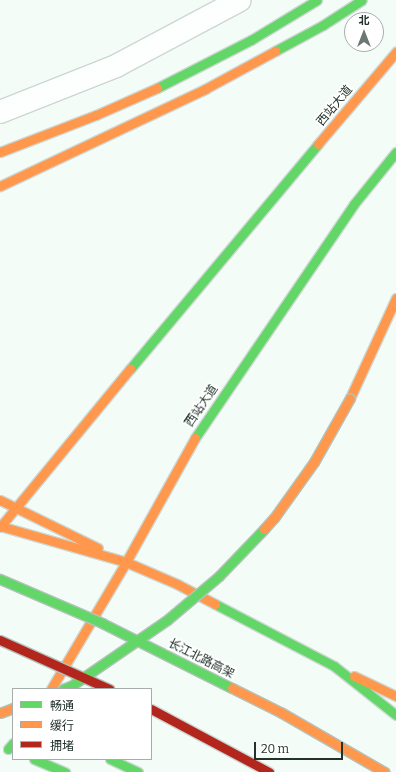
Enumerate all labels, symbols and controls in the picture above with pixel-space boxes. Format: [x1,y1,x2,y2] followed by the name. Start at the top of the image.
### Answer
[344,12,384,52] north arrow
[359,14,370,27] text: 北
[314,83,356,129] street label: 西站大道
[183,382,221,430] street label: 西站大道
[166,636,236,682] street label: 长江北路高架
[12,688,152,760] legend
[50,699,74,713] text: 畅通
[50,719,74,733] text: 缓行
[256,734,345,760] scale bar
[50,739,74,753] text: 拥堵
[261,742,289,756] text: 20 m

